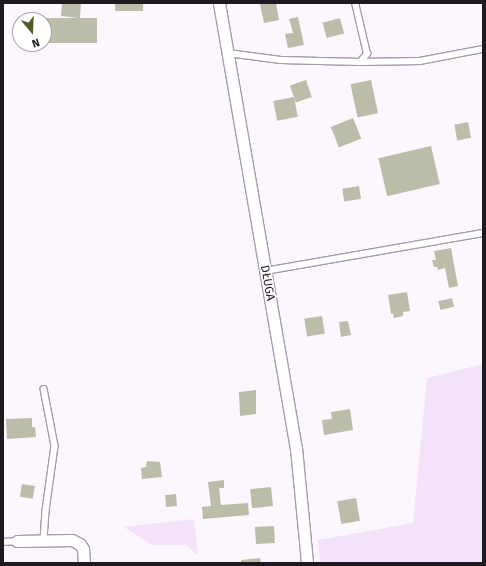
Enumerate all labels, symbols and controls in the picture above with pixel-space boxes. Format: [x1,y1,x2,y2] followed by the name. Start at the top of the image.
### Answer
[12,12,52,52] north arrow
[30,36,41,50] text: N
[257,264,277,302] street label: DŁUGA

